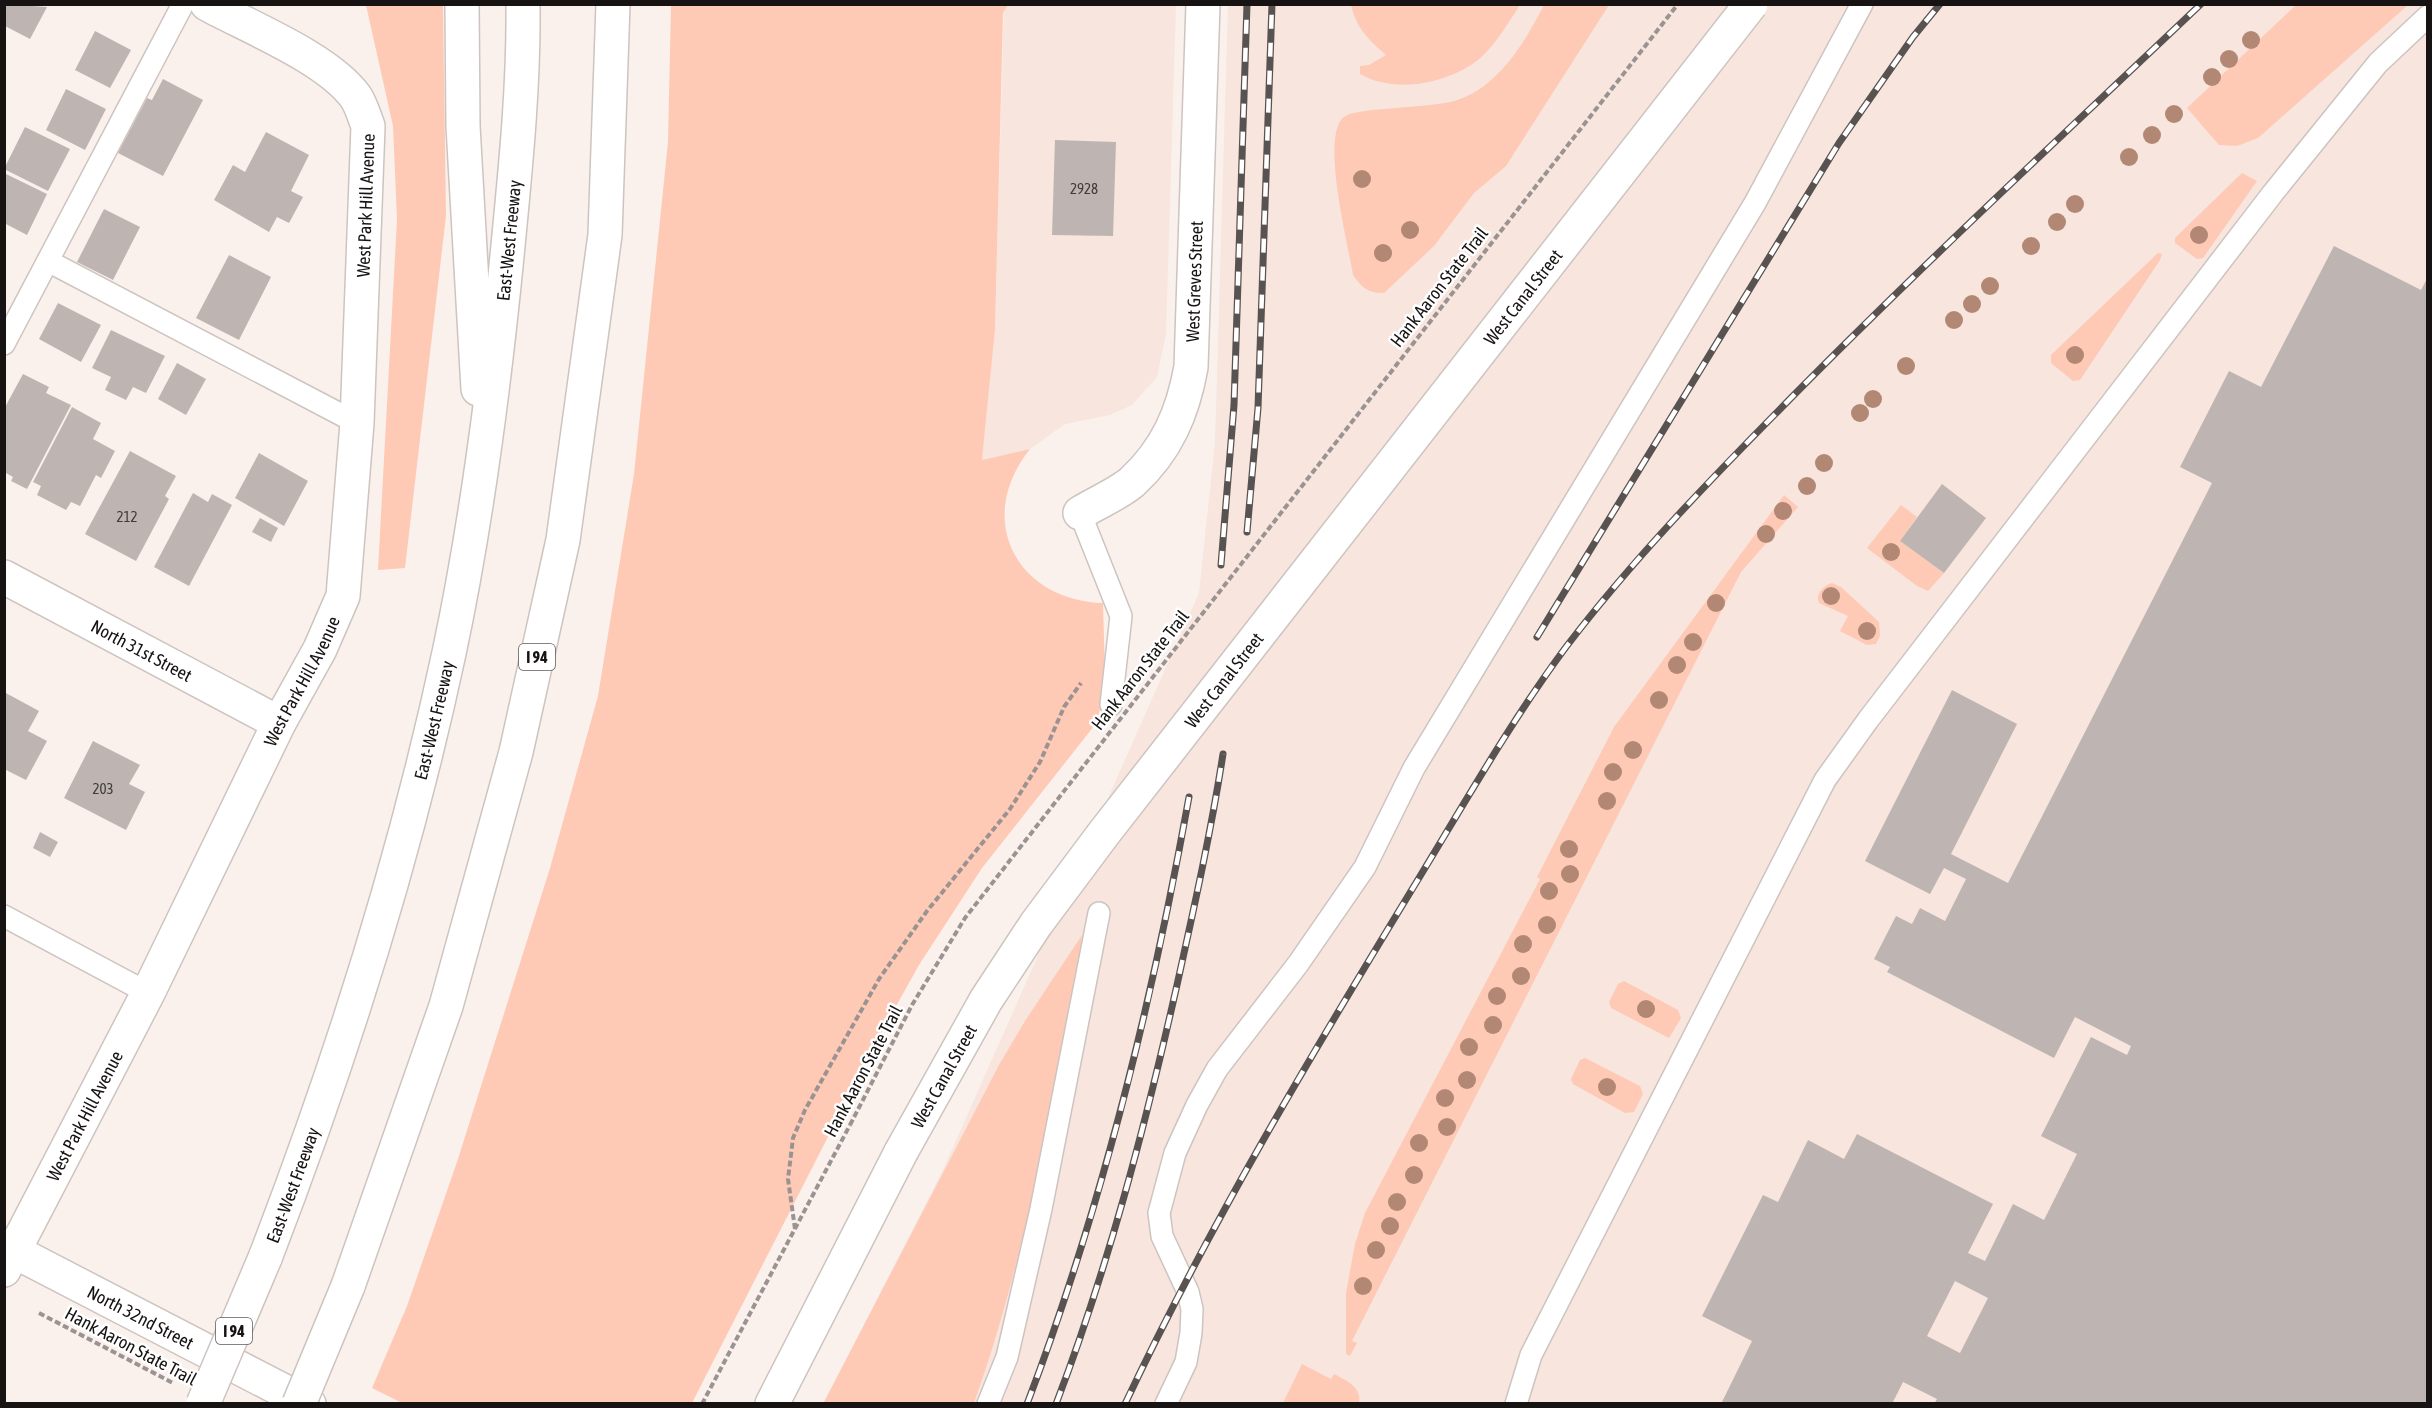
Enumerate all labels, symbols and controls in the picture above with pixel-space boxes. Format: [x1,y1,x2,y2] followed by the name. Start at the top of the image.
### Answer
[352,133,378,278] street label: West Park Hill Avenue
[492,179,525,302] street label: East-West Freeway
[1070,180,1098,197] house number: 2928
[1181,220,1206,342] street label: West Greves Street
[1386,223,1492,351] street label: Hank Aaron State Trail
[1479,245,1566,349] street label: West Canal Street
[116,508,138,525] house number: 212
[1087,606,1193,734] street label: Hank Aaron State Trail
[259,613,344,749] street label: West Park Hill Avenue
[88,615,196,685] street label: North 31st Street
[1180,628,1267,732] street label: West Canal Street
[519,644,555,670] road number: I 94
[409,659,458,782] street label: East-West Freeway
[92,780,114,797] house number: 203
[819,1001,907,1140] street label: Hank Aaron State Trail
[906,1021,981,1131] street label: West Canal Street
[42,1047,127,1184] street label: West Park Hill Avenue
[261,1124,323,1246] street label: East-West Freeway
[84,1281,197,1353] street label: North 32nd Street
[62,1302,201,1390] street label: Hank Aaron State Trail
[216,1318,252,1344] road number: I 94

